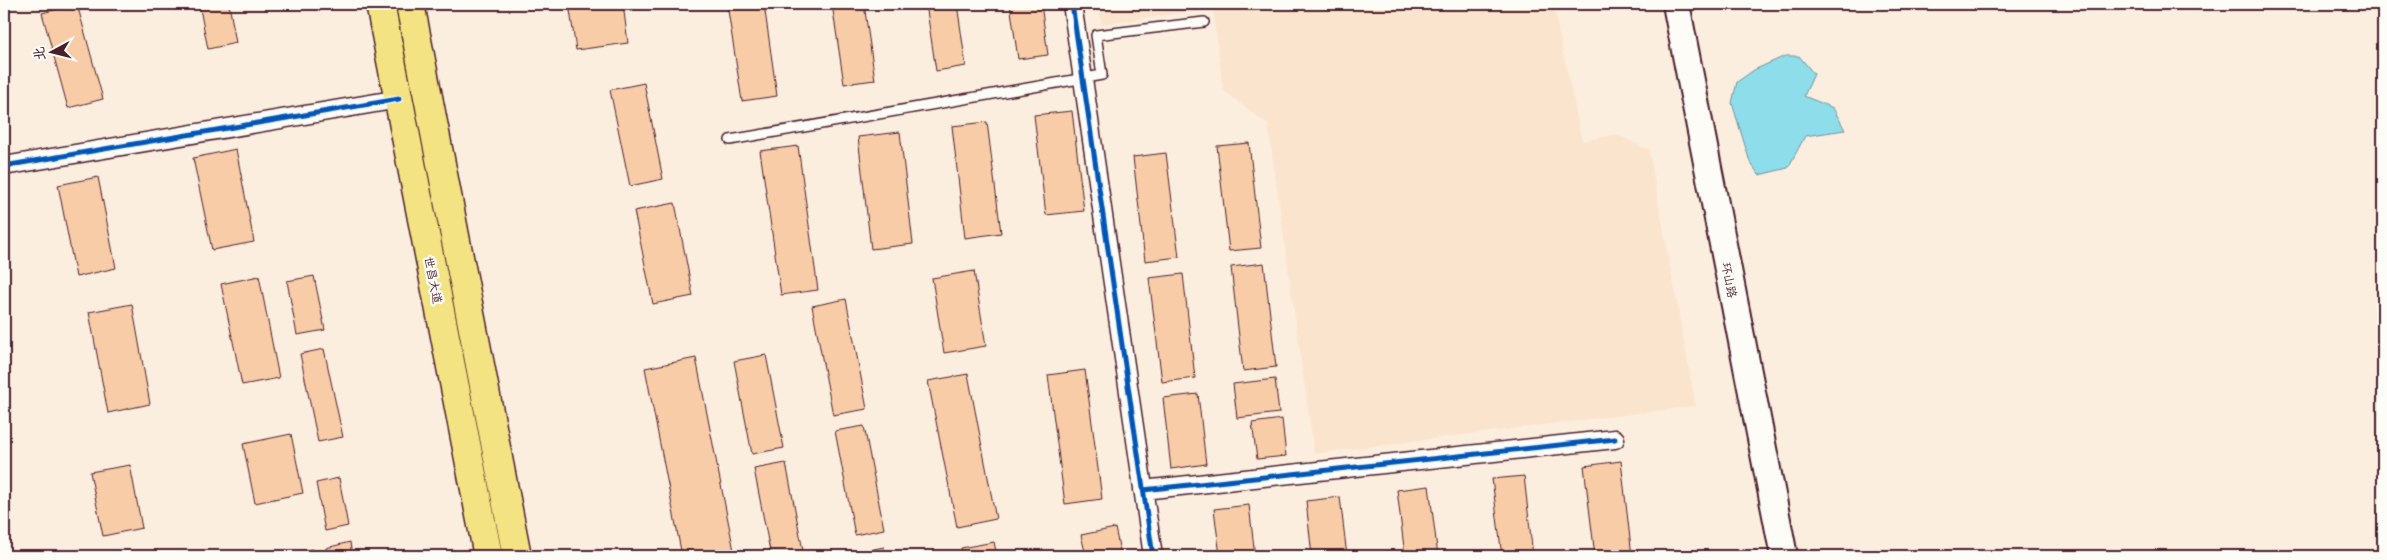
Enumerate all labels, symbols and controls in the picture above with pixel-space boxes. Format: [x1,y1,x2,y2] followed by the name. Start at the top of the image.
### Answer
[28,28,78,78] north arrow
[27,45,50,62] text: 北
[421,255,447,305] street label: 世昌大道
[1718,261,1742,299] street label: 环山路

